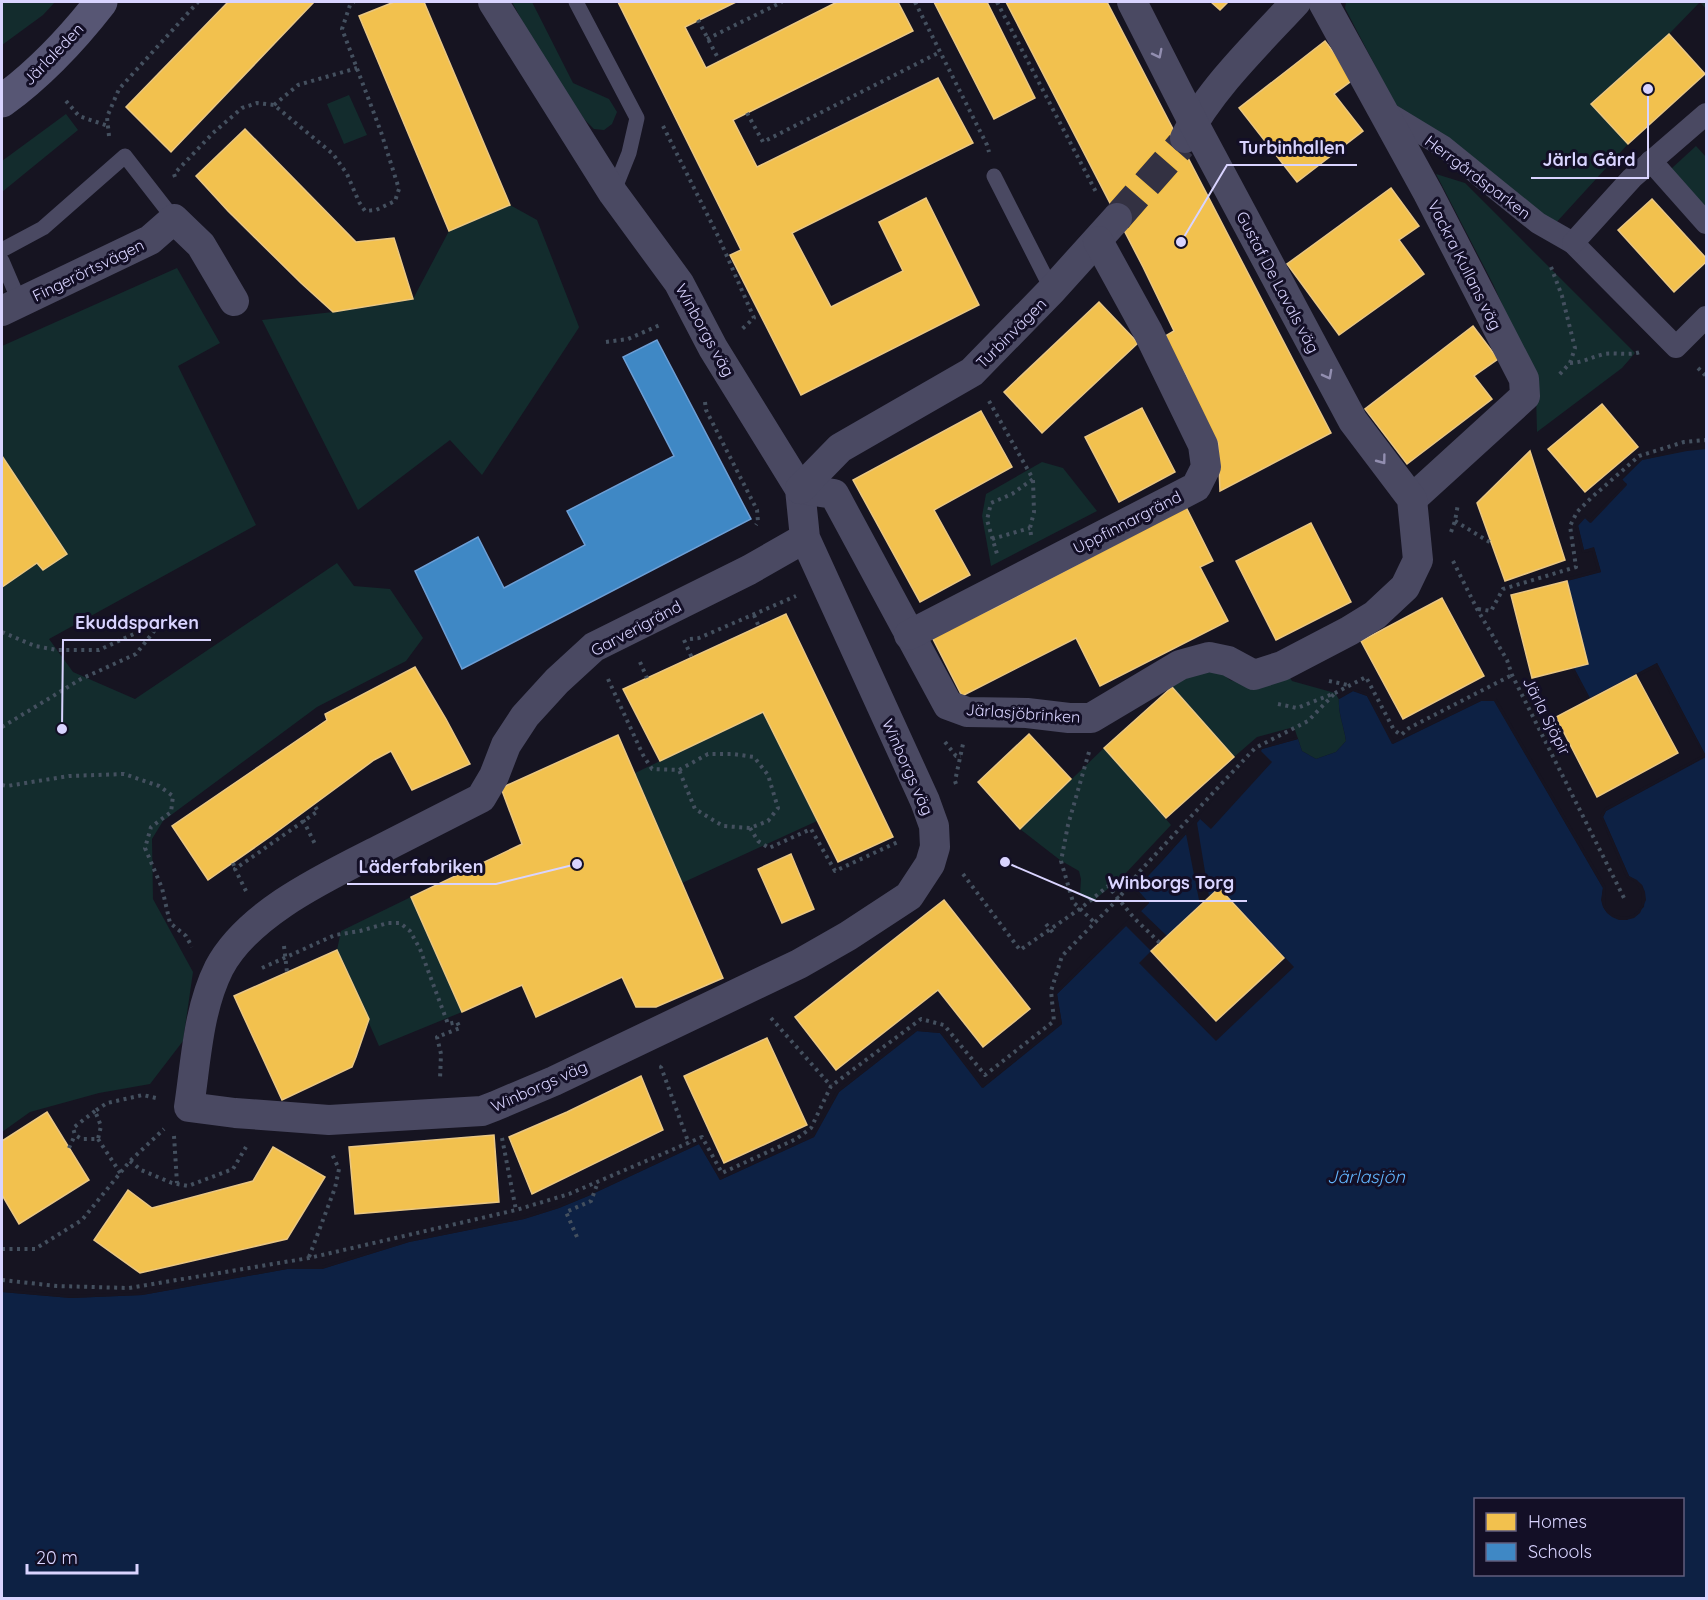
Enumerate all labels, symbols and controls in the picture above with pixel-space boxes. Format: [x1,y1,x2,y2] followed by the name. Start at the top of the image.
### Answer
[18,19,88,89] street label: Järlaleden
[1151,47,1163,58] one-way arrow
[1227,129,1357,165] callout: Turbinhallen
[1421,131,1535,223] street label: Herrgårdsparken
[1239,136,1345,159] text: Turbinhallen
[1531,142,1648,178] callout: Järla Gård
[1542,148,1636,171] text: Järla Gård
[1424,197,1506,333] street label: Vackra Kullans väg
[1232,208,1324,356] street label: Gustaf De Lavals väg
[29,234,147,306] street label: Fingerörtsvägen
[671,280,739,380] street label: Winborgs väg
[972,294,1050,372] street label: Turbinvägen
[1321,368,1332,379] one-way arrow
[1375,453,1386,464] one-way arrow
[1070,486,1184,558] street label: Uppfinnargränd
[587,596,685,660] street label: Garverigränd
[63,604,211,640] callout: Ekuddsparken
[75,611,199,634] text: Ekuddsparken
[1519,674,1575,758] street label: Järla Sjöpir
[965,699,1081,727] street label: Järlasjöbrinken
[878,716,938,818] street label: Winborgs väg
[347,848,496,884] callout: Läderfabriken
[359,855,483,878] text: Läderfabriken
[1096,865,1247,901] callout: Winborgs Torg
[1108,871,1234,894] text: Winborgs Torg
[488,1056,590,1116] street label: Winborgs väg
[1327,1165,1405,1188] water label: Järlasjön
[1474,1498,1684,1576] legend
[1528,1510,1587,1533] text: Homes
[27,1537,136,1575] scale bar
[1528,1540,1592,1563] text: Schools
[36,1546,78,1569] text: 20 m

